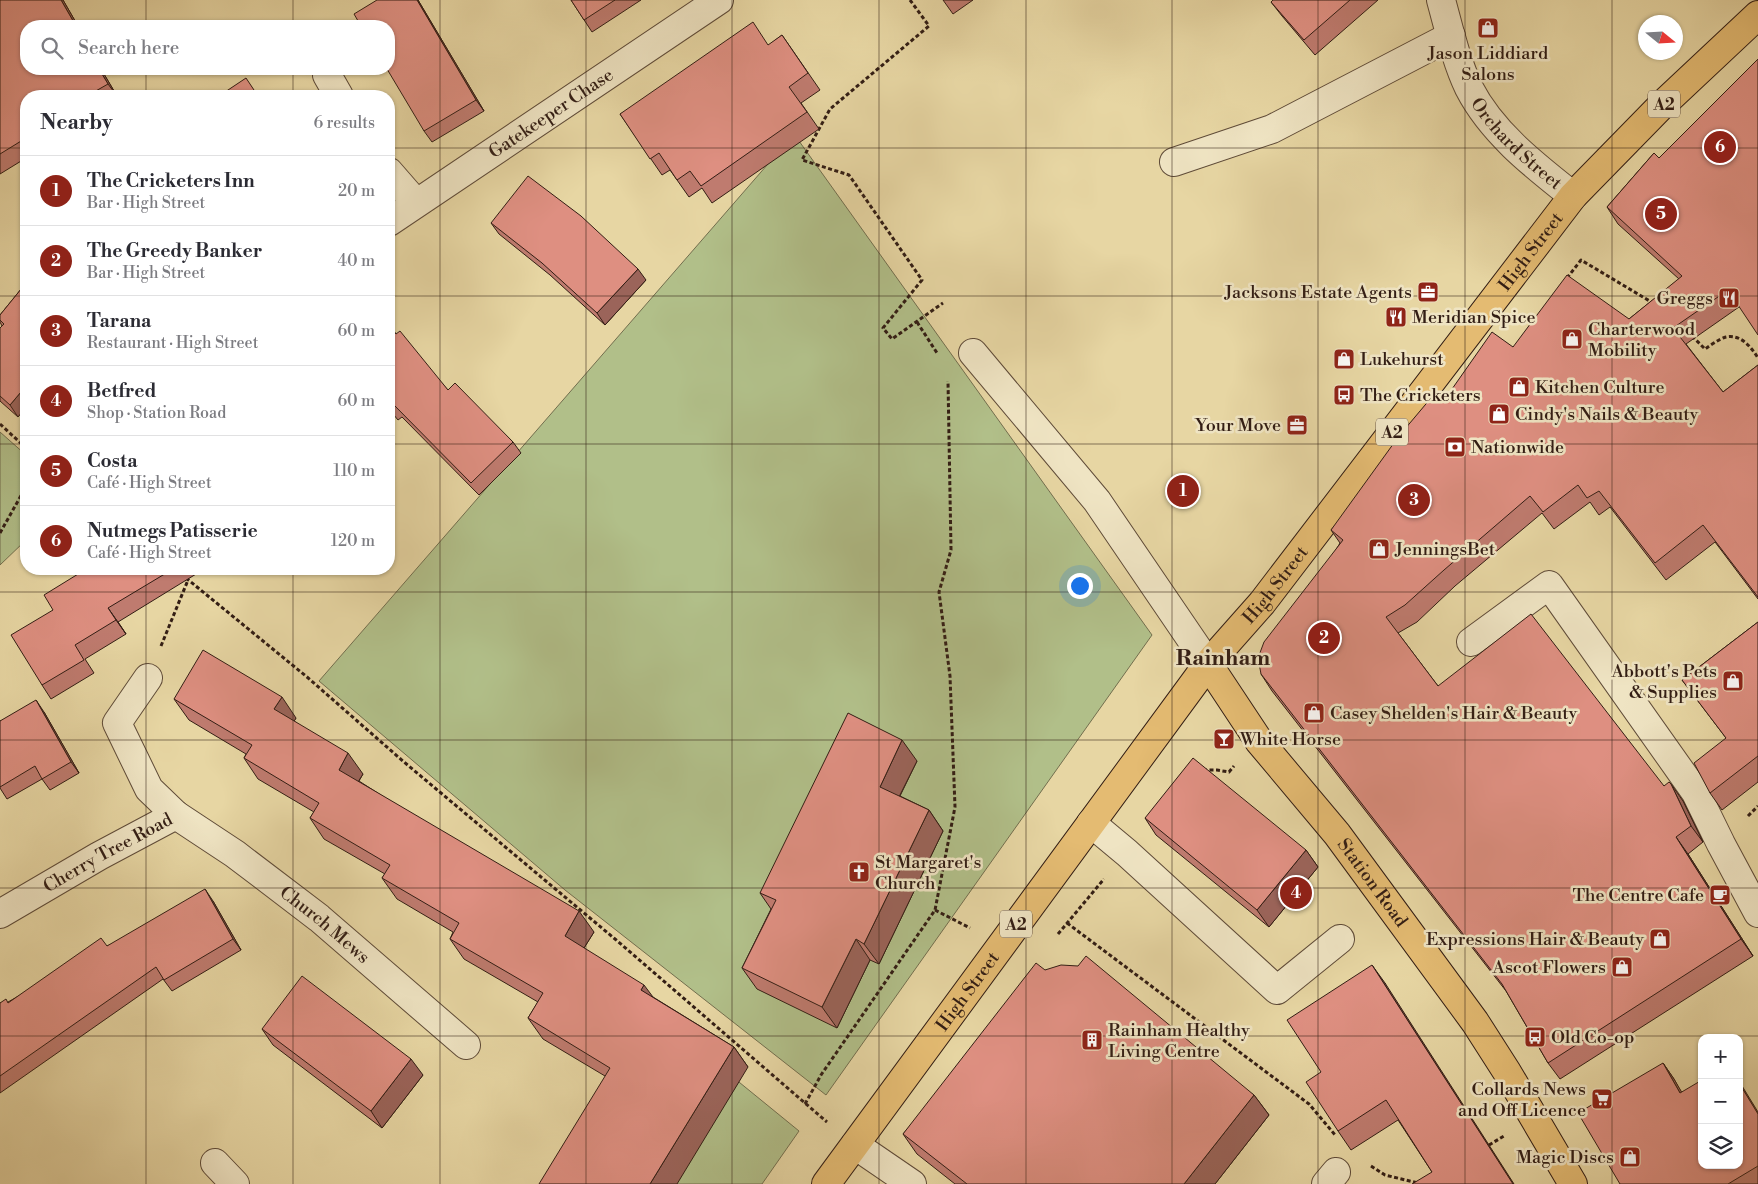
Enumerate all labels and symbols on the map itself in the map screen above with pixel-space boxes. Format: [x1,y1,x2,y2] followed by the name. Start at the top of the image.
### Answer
[1638,15,1683,60] north arrow
[1476,16,1500,40] shop icon: Jason Liddiard Salons
[1427,42,1549,86] place label: Jason Liddiard Salons
[484,63,618,164] street label: Gatekeeper Chase
[1648,90,1680,118] road number: A2
[1465,93,1567,195] street label: Orchard Street
[1704,128,1736,166] pin: 6
[1645,195,1677,233] pin: 5
[1494,207,1569,296] street label: High Street
[1416,280,1440,304] office icon: Jacksons Estate Agents
[1223,281,1412,304] place label: Jacksons Estate Agents
[1717,286,1741,310] restaurant icon: Greggs
[1656,287,1713,310] place label: Greggs
[1384,305,1408,329] restaurant icon: Meridian Spice
[1412,306,1536,329] place label: Meridian Spice
[1588,318,1696,362] place label: Charterwood Mobility
[1560,327,1584,351] shop icon: Charterwood Mobility
[1332,347,1356,371] shop icon: Lukehurst
[1360,348,1444,371] place label: Lukehurst
[1507,375,1531,399] shop icon: Kitchen Culture
[1535,376,1665,399] place label: Kitchen Culture
[1332,383,1356,407] bus stop icon: The Cricketers
[1360,384,1481,407] place label: The Cricketers
[1487,402,1511,426] shop icon: Cindy's Nails & Beauty
[1515,403,1699,426] place label: Cindy's Nails & Beauty
[1285,413,1309,437] office icon: Your Move
[1194,414,1281,437] place label: Your Move
[1376,418,1408,446] road number: A2
[1443,435,1467,459] bank icon: Nationwide
[1471,436,1564,459] place label: Nationwide
[1167,472,1199,510] pin: 1
[1398,481,1430,519] pin: 3
[1367,537,1391,561] shop icon: JenningsBet
[1394,538,1496,561] place label: JenningsBet
[1238,541,1314,629] street label: High Street
[1067,573,1093,599] your location
[1308,619,1340,657] pin: 2
[1176,645,1270,672] district label: Rainham
[1611,660,1717,704] place label: Abbott's Pets & Supplies
[1721,669,1745,693] shop icon: Abbott's Pets & Supplies
[1302,701,1326,725] shop icon: Casey Shelden's Hair & Beauty
[1330,702,1578,725] place label: Casey Shelden's Hair & Beauty
[1212,727,1236,751] bar icon: White Horse
[1239,728,1341,751] place label: White Horse
[39,808,177,898] street label: Cherry Tree Road
[1332,834,1413,933] street label: Station Road
[875,851,982,895] place label: St Margaret's Church
[847,860,871,884] church icon: St Margaret's Church
[1280,874,1312,912] pin: 4
[275,881,374,969] street label: Church Mews
[1708,883,1732,907] cafe icon: The Centre Cafe
[1572,884,1704,907] place label: The Centre Cafe
[1000,911,1032,938] road number: A2
[1648,927,1672,951] shop icon: Expressions Hair & Beauty
[1426,928,1644,951] place label: Expressions Hair & Beauty
[931,947,1005,1036] street label: High Street
[1610,955,1634,979] shop icon: Ascot Flowers
[1492,956,1606,979] place label: Ascot Flowers
[1108,1019,1250,1063] place label: Rainham Healthy Living Centre
[1523,1025,1547,1049] bus stop icon: Old Co-op
[1551,1026,1634,1049] place label: Old Co-op
[1080,1028,1104,1052] building icon: Rainham Healthy Living Centre
[1458,1078,1586,1122] place label: Collards News and Off Licence
[1590,1087,1614,1111] supermarket icon: Collards News and Off Licence
[1618,1145,1642,1169] shop icon: Magic Discs
[1516,1146,1614,1169] place label: Magic Discs

